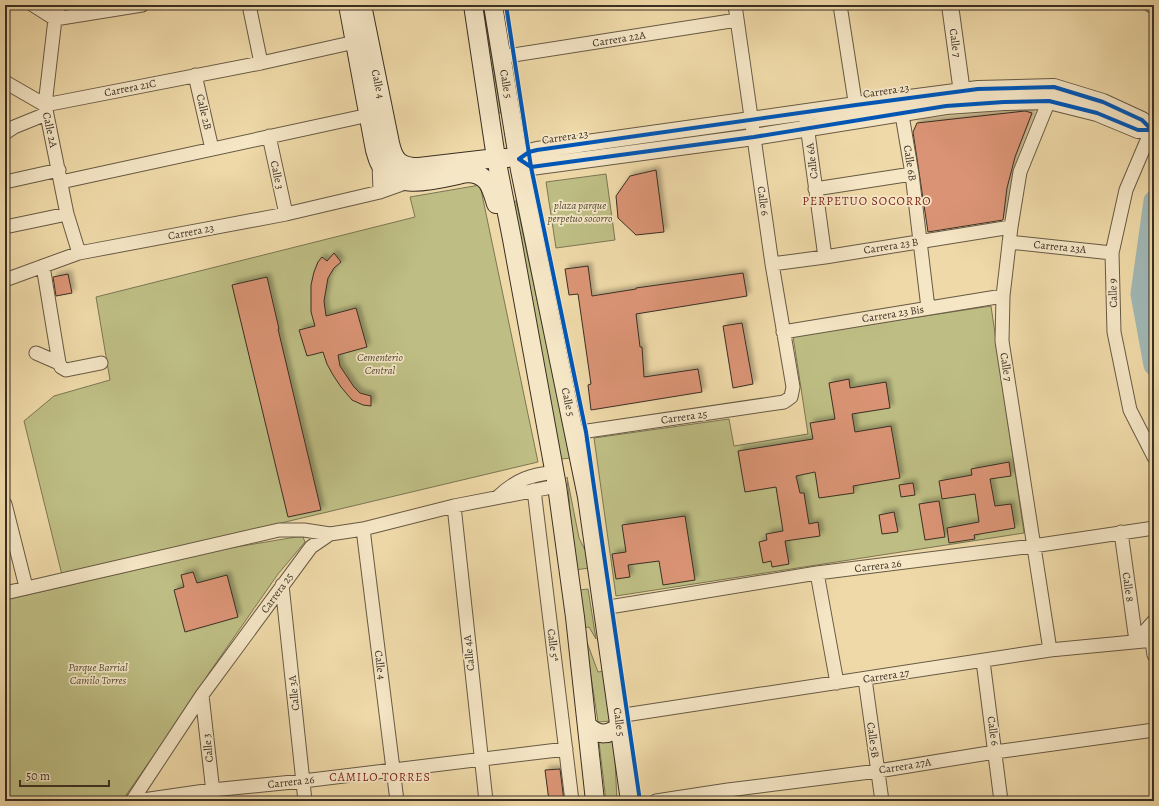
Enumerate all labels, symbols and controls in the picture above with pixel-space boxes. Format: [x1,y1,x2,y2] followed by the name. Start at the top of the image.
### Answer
[591,27,647,51] street label: Carrera 22A
[946,28,965,59] street label: Calle 7
[368,68,388,100] street label: Calle 4
[496,68,516,100] street label: Calle 5
[103,76,157,100] street label: Carrera 21C
[862,80,910,102] street label: Carrera 23
[193,93,215,131] street label: Calle 2B
[39,111,61,150] street label: Calle 2A
[541,126,589,148] street label: Carrera 23
[802,142,822,180] street label: Calle 6A
[900,144,920,182] street label: Calle 6B
[267,159,287,191] street label: Calle 3
[754,185,772,217] street label: Calle 6
[802,193,932,209] district label: PERPETUO SOCORRO
[546,198,613,226] park label: plaza parque perpetuo socorro
[167,220,215,244] street label: Carrera 23
[863,234,919,258] street label: Carrera 23 B
[1033,237,1088,257] street label: Carrera 23A
[1105,278,1121,308] street label: Calle 9
[861,302,925,326] street label: Carrera 23 Bis
[357,350,404,378] park label: Cementerio Central
[996,351,1016,383] street label: Calle 7
[558,386,578,418] street label: Calle 5
[660,406,708,428] street label: Carrera 25
[854,556,902,576] street label: Carrera 26
[257,570,297,616] street label: Carrera 25
[1118,571,1138,603] street label: Calle 8
[544,628,562,663] street label: Calle 5ª
[460,634,478,672] street label: Calle 4A
[371,649,389,681] street label: Calle 4
[68,660,128,688] park label: Parque Barrial Camilo Torres
[862,665,910,687] street label: Carrera 27
[285,674,303,711] street label: Calle 3A
[610,706,628,738] street label: Calle 5
[984,715,1002,747] street label: Calle 6
[863,721,883,759] street label: Calle 5B
[199,733,217,763] street label: Calle 3
[878,754,933,778] street label: Carrera 27A
[20,762,109,788] scale bar
[26,768,50,784] text: 50 m
[329,769,431,785] district label: CAMILO TORRES
[267,772,315,792] street label: Carrera 26

